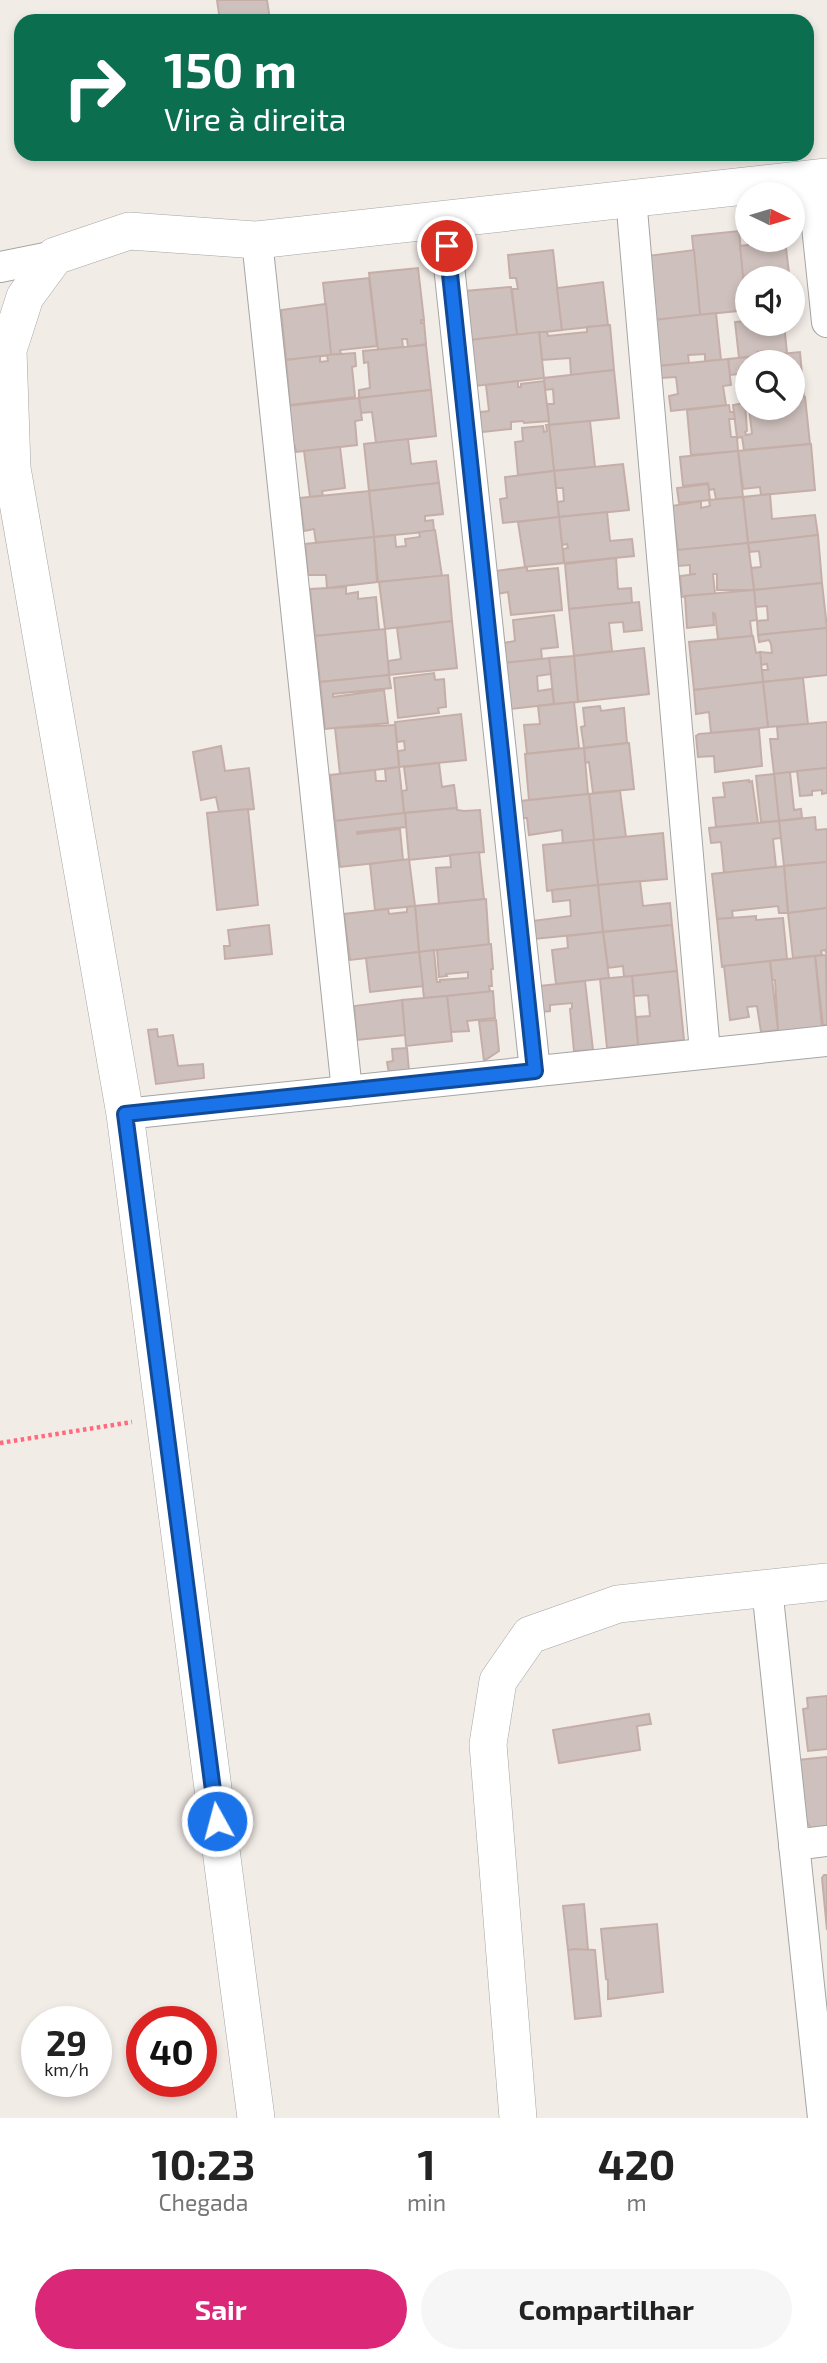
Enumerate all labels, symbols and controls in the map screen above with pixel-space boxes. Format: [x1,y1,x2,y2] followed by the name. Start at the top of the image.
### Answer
[164,39,297,98] text: 150 m
[49,42,140,133] icon: right
[164,99,346,137] text: Vire à direita
[735,182,805,252] north arrow
[735,182,805,420] map controls
[417,216,477,276] pin
[428,227,466,265] icon: arrive
[735,266,805,336] button: sound
[735,350,805,420] button: search
[180,1784,254,1858] position arrow
[126,2006,217,2097] speed limit sign: 40
[46,2021,87,2063] text: 29
[44,2058,89,2080] text: km/h
[152,2138,255,2188] text: 10:23
[417,2138,436,2188] text: 1
[598,2138,675,2188] text: 420
[158,2188,248,2216] text: Chegada
[407,2188,446,2216] text: min
[626,2188,647,2216] text: m
[35,2269,407,2349] button: Sair
[421,2269,792,2349] button: Compartilhar

